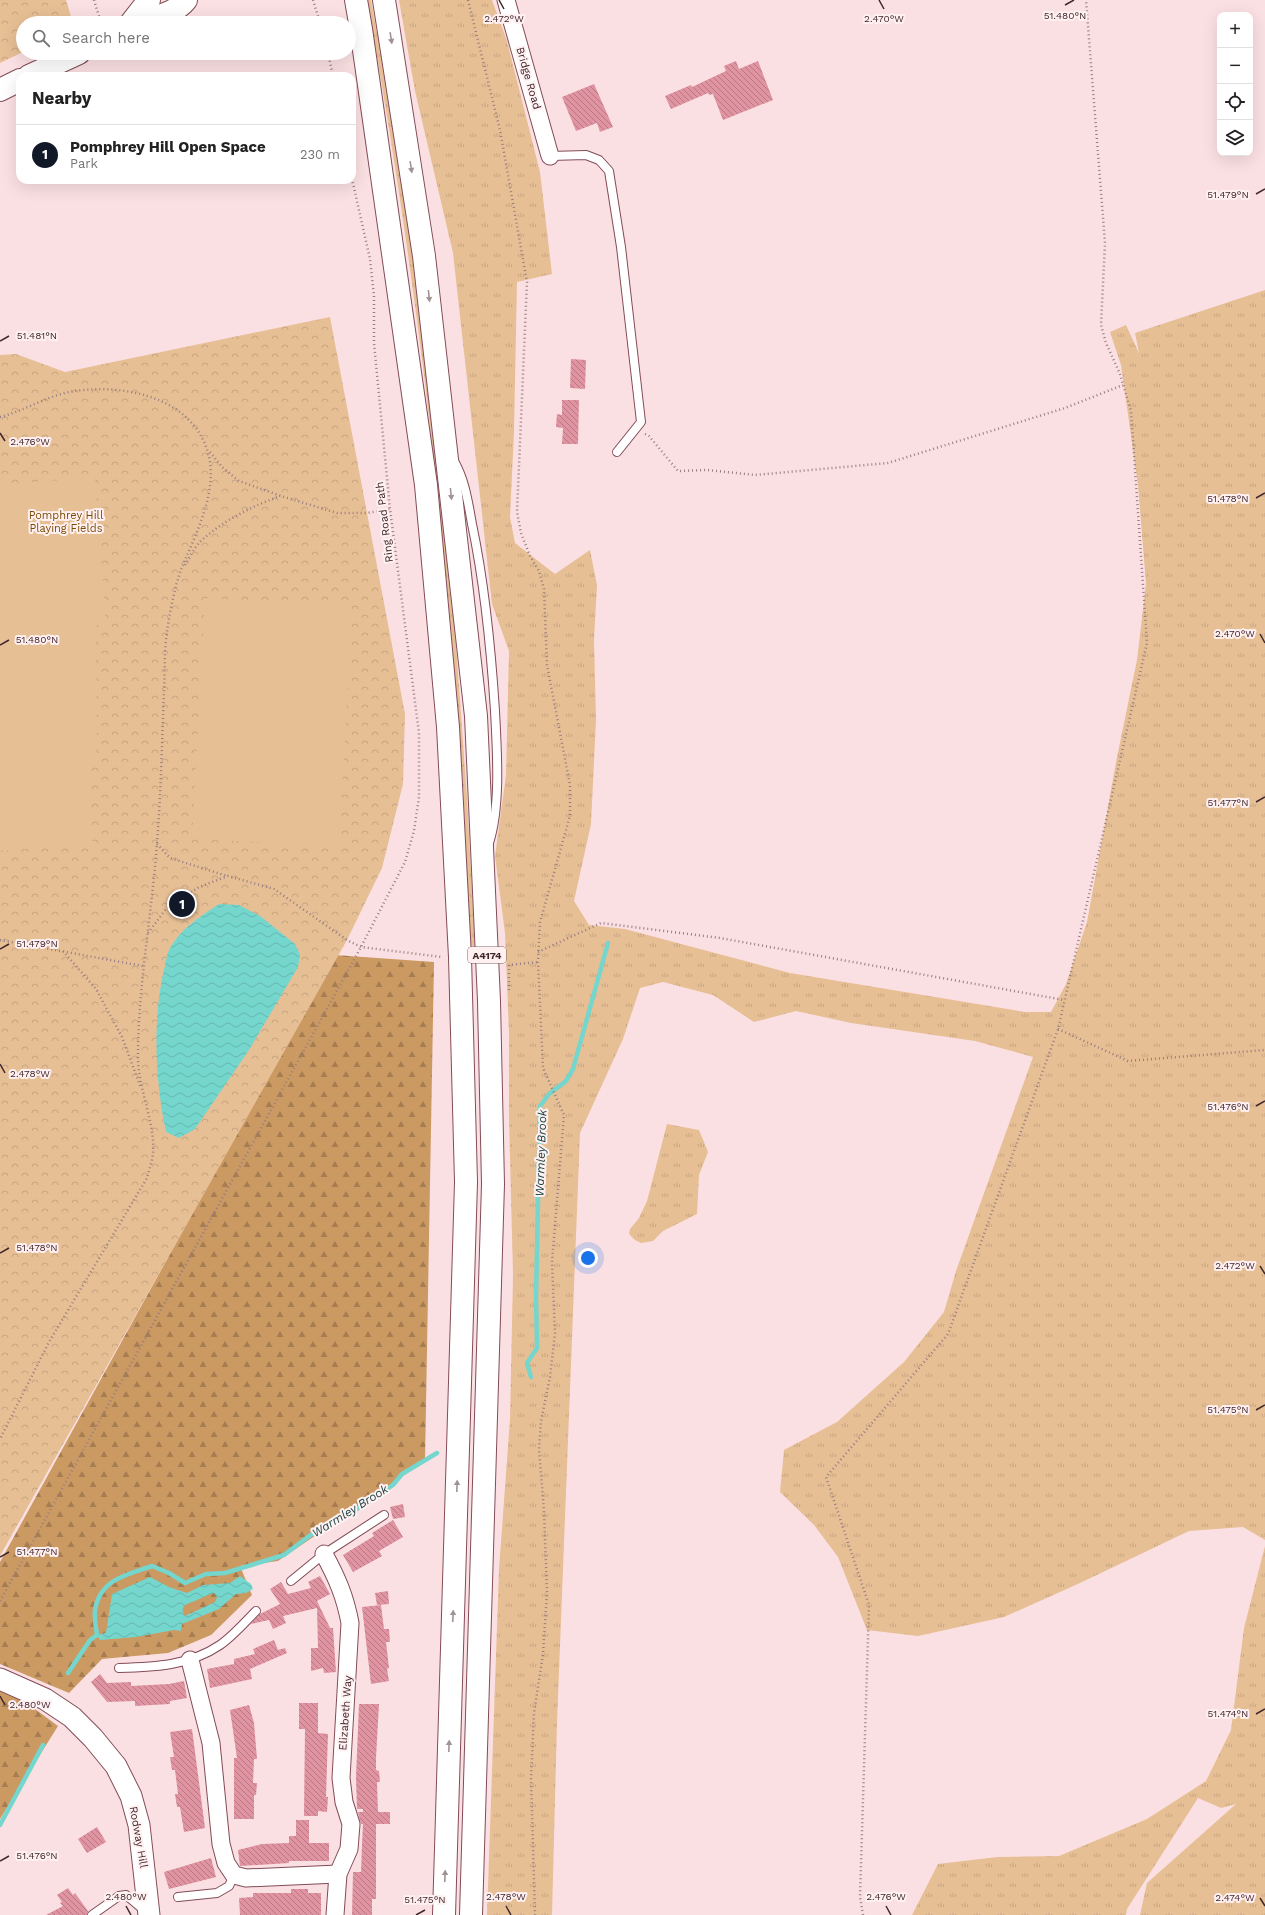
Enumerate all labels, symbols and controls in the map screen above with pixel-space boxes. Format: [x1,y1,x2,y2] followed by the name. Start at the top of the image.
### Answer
[1044,10,1086,21] text: 51.480°N
[1217,12,1253,156] map controls
[1217,12,1253,48] button: +
[484,13,524,24] text: 2.472°W
[864,13,904,24] text: 2.470°W
[16,16,356,60] search box
[30,27,52,49] icon: search
[62,29,150,47] text: Search here
[388,32,394,45] one-way arrow
[513,45,544,111] street label: Bridge Road
[1217,48,1253,84] button: −
[1217,84,1253,120] button: locate
[32,88,91,108] text: Nearby
[1217,120,1253,156] button: layers
[70,138,266,156] text: Pomphrey Hill Open Space
[42,147,48,162] text: 1
[300,147,340,162] text: 230 m
[70,156,98,171] text: Park
[408,161,414,173] one-way arrow
[1207,189,1249,200] text: 51.479°N
[426,290,432,302] one-way arrow
[17,330,57,341] text: 51.481°N
[10,436,50,447] text: 2.476°W
[373,481,396,563] street label: Ring Road Path
[448,488,454,500] one-way arrow
[1207,493,1249,504] text: 51.478°N
[29,509,104,535] park label: Pomphrey Hill Playing Fields
[1215,628,1255,639] text: 2.470°W
[16,634,58,645] text: 51.480°N
[1207,797,1249,808] text: 51.477°N
[169,889,195,919] pin: 1
[16,938,58,949] text: 51.479°N
[468,947,506,963] road number: A4174
[10,1068,50,1079] text: 2.478°W
[1207,1101,1249,1112] text: 51.476°N
[532,1109,550,1197] water label: Warmley Brook
[16,1242,58,1253] text: 51.478°N
[578,1248,598,1268] your location
[1215,1260,1255,1271] text: 2.472°W
[1207,1404,1249,1415] text: 51.475°N
[454,1479,460,1492] one-way arrow
[309,1482,391,1540] water label: Warmley Brook
[16,1546,58,1557] text: 51.477°N
[450,1609,456,1622] one-way arrow
[336,1675,355,1751] street label: Elizabeth Way
[9,1699,51,1710] text: 2.480°W
[1208,1708,1248,1719] text: 51.474°N
[446,1739,452,1752] one-way arrow
[127,1805,150,1870] street label: Rodway Hill
[16,1850,58,1861] text: 51.476°N
[442,1869,448,1882] one-way arrow
[105,1891,147,1902] text: 2.480°W
[486,1891,526,1902] text: 2.478°W
[866,1891,906,1902] text: 2.476°W
[1215,1892,1255,1903] text: 2.474°W
[404,1894,446,1905] text: 51.475°N

